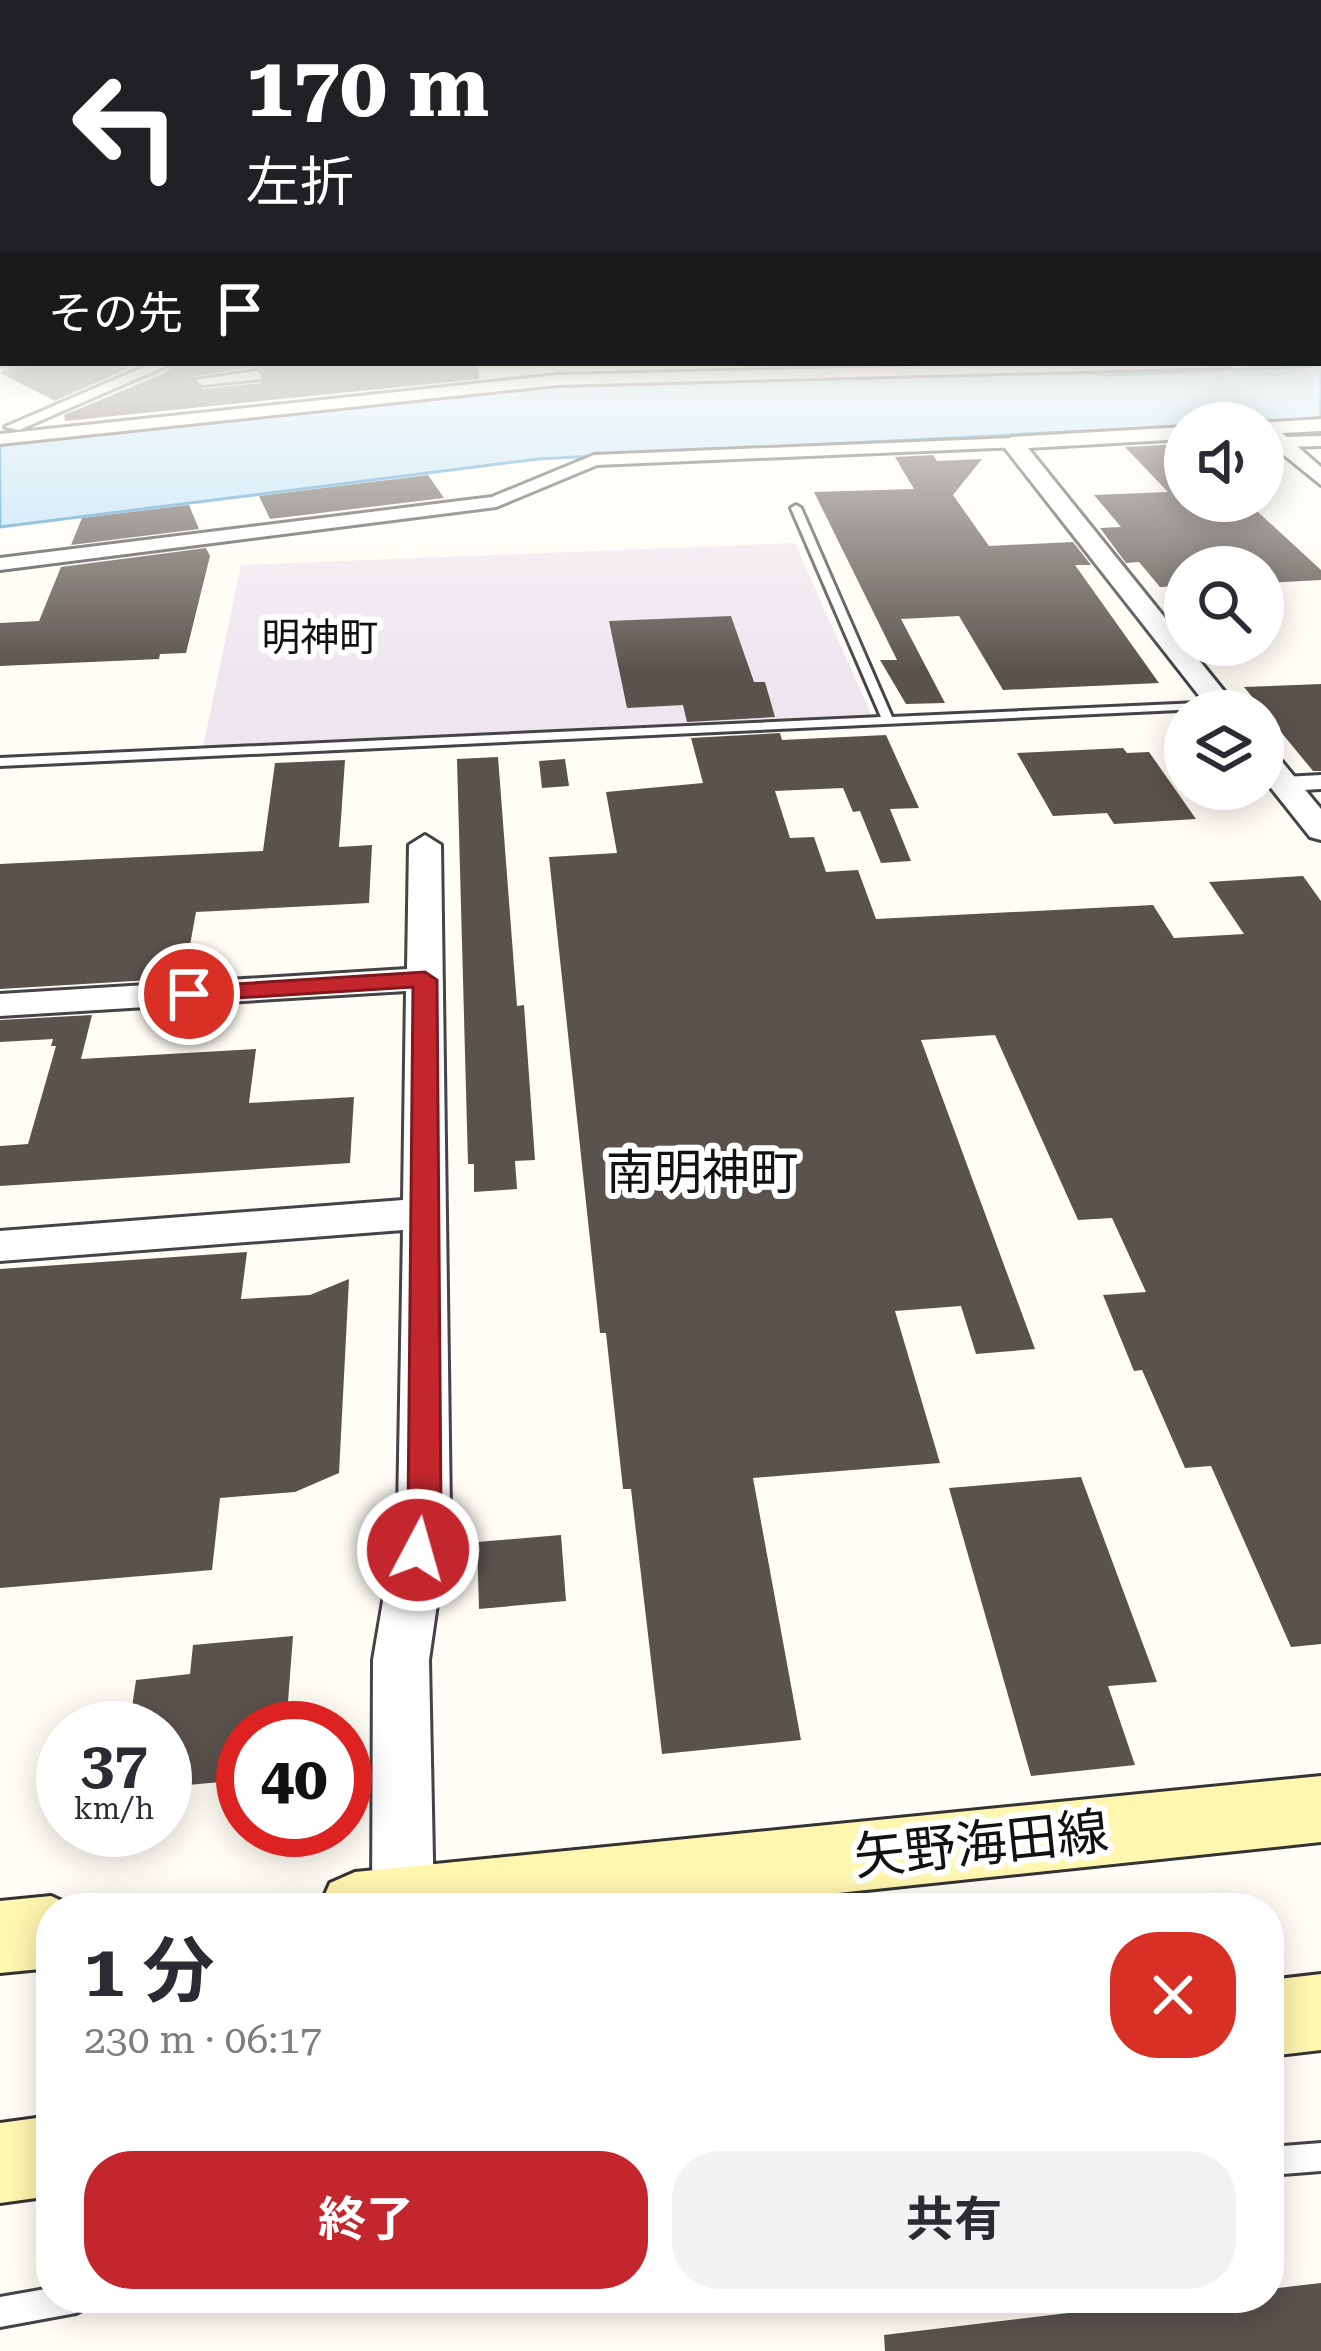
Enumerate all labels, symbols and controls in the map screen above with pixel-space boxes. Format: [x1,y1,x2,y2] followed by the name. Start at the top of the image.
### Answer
[246,38,489,136] text: 170 m
[48,48,204,204] icon: left
[246,151,354,214] text: 左折
[207,276,273,342] icon: arrive
[48,287,183,340] text: その先
[1164,402,1284,810] map controls
[1164,402,1284,522] button: sound
[1164,546,1284,666] button: search
[261,615,379,661] district label: 明神町
[1164,690,1284,810] button: layers
[138,943,240,1045] pin
[156,961,222,1027] icon: arrive
[606,1145,798,1201] district label: 南明神町
[355,1487,481,1613] position arrow
[216,1701,372,1857] speed limit sign: 40
[80,1728,148,1799] text: 37
[74,1791,154,1826] text: km/h
[851,1801,1111,1887] street label: 矢野海田線
[84,1929,215,2014] text: 1 分
[1110,1932,1236,2058] button: close
[84,2017,322,2063] text: 230 m · 06:17
[84,2151,648,2289] button: 終了
[672,2151,1236,2289] button: 共有

